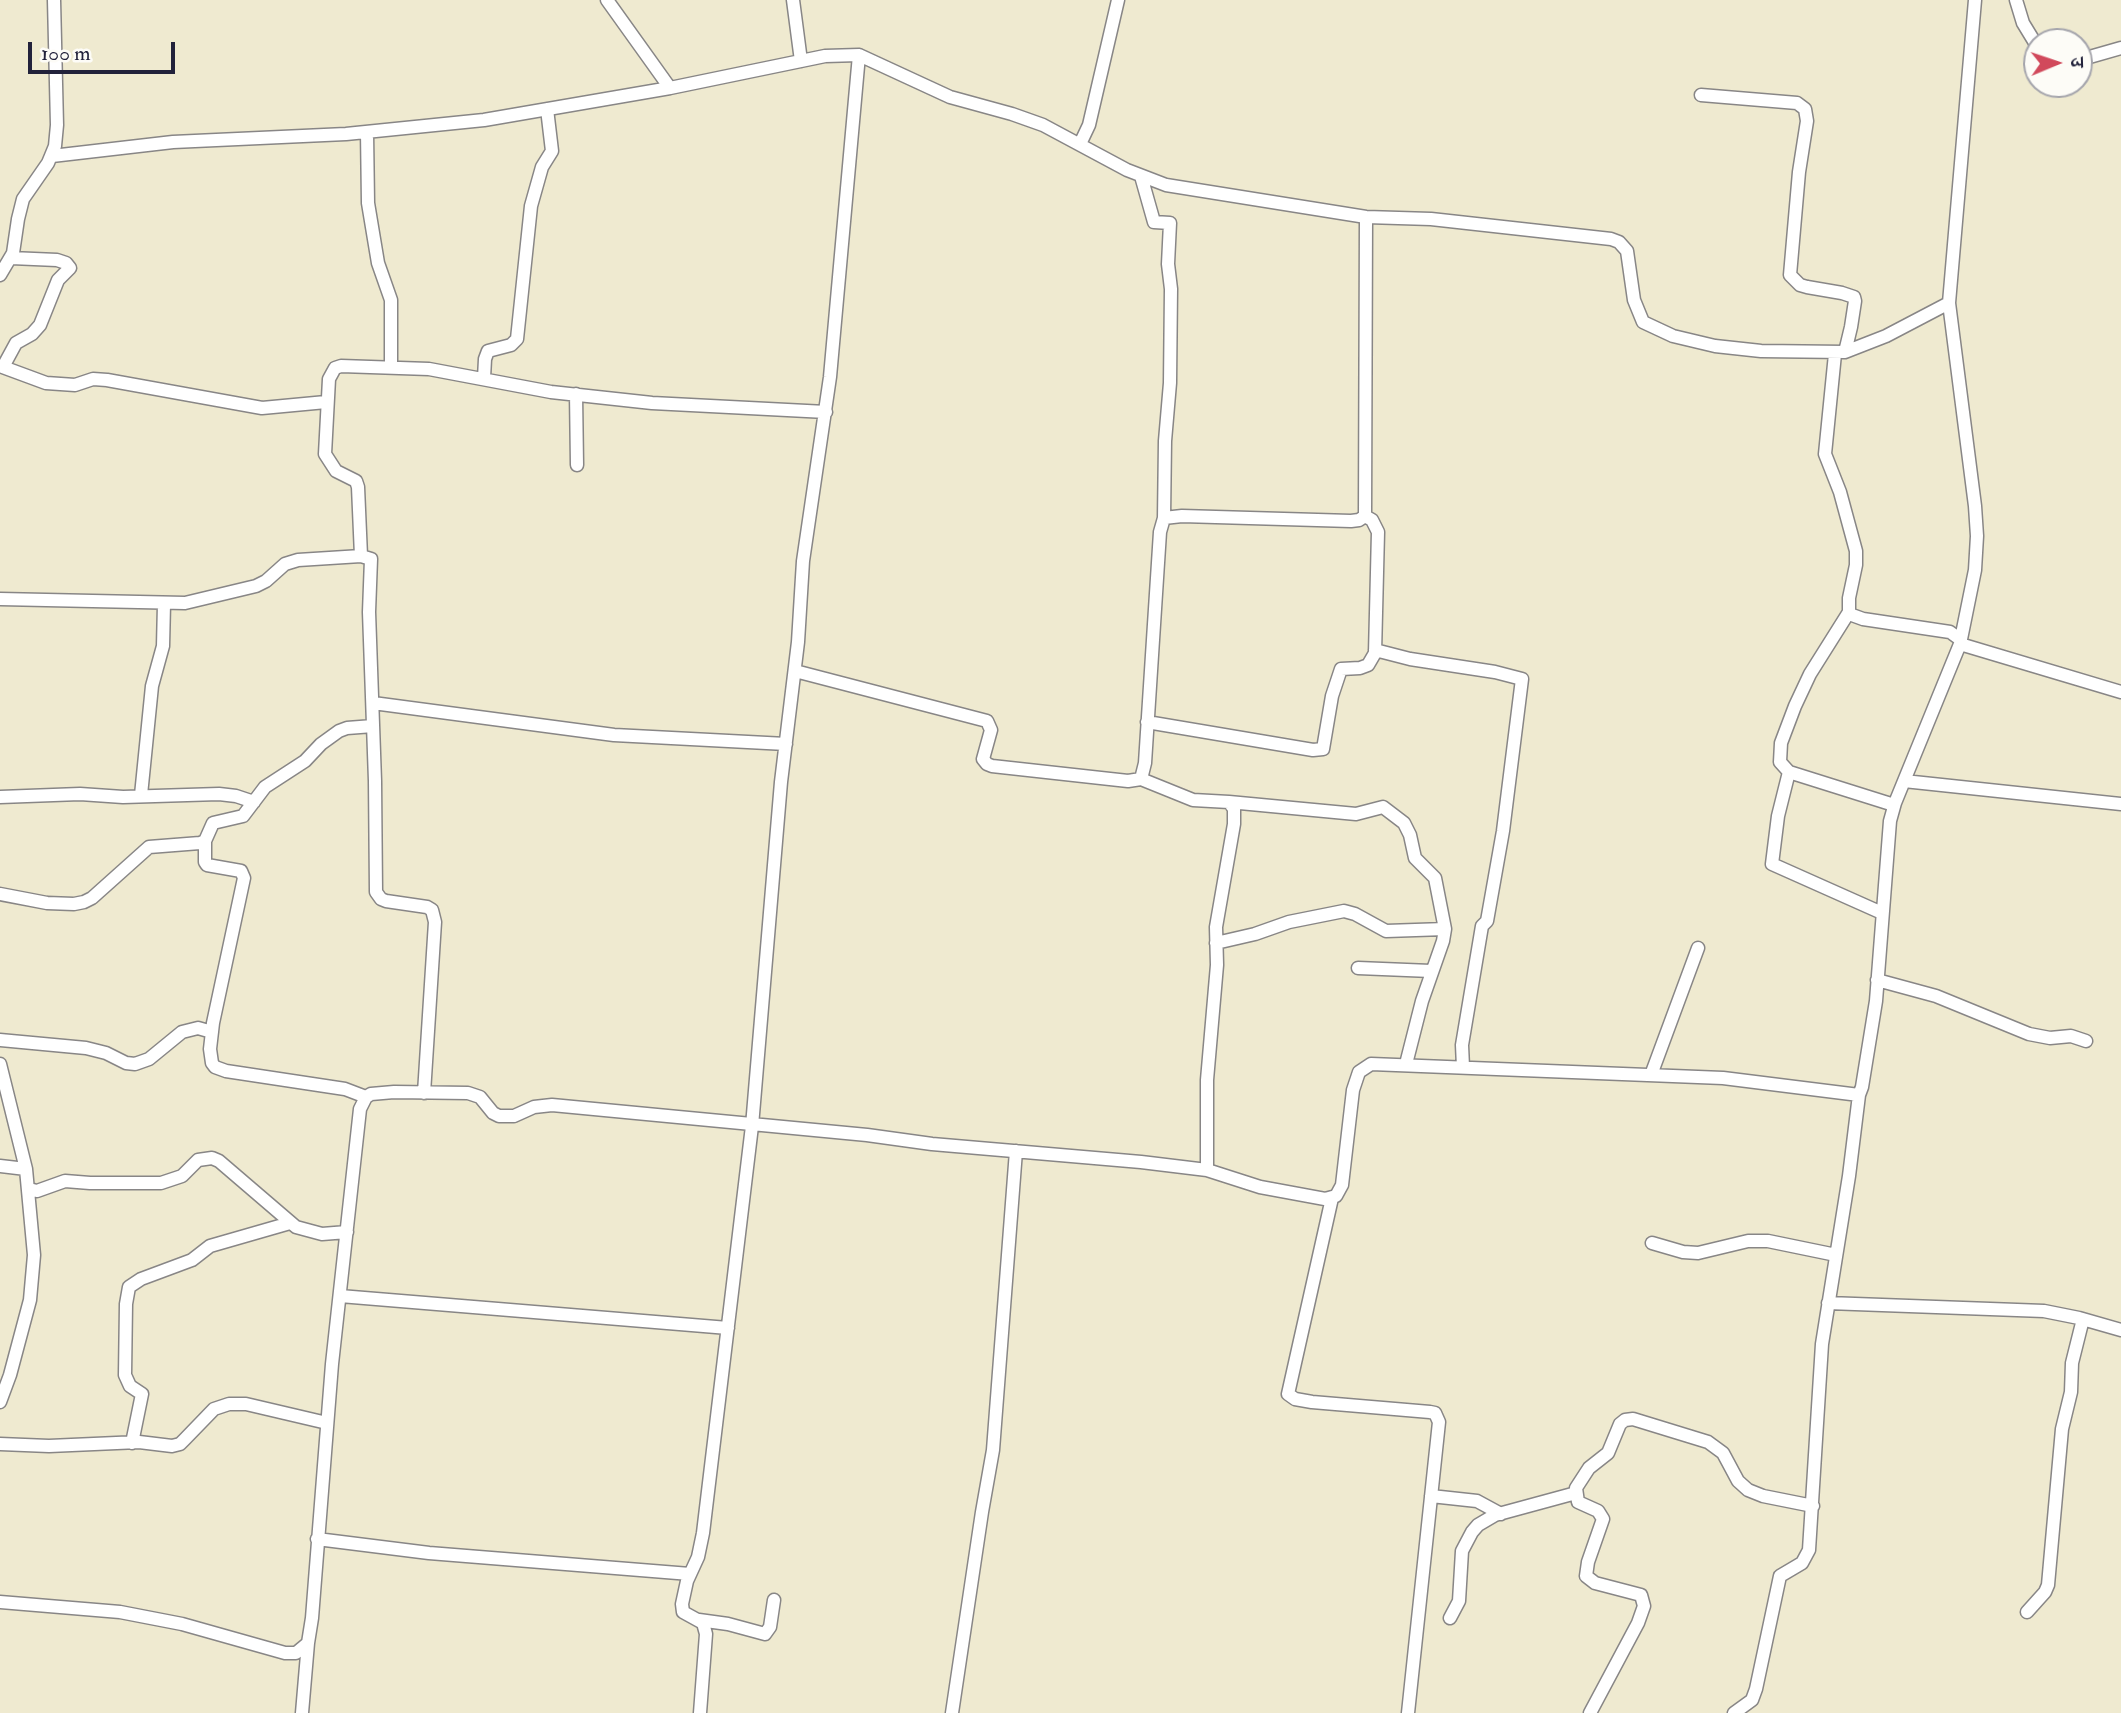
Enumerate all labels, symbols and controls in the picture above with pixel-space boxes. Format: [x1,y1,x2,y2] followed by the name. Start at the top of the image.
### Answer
[32,28,178,72] scale bar
[2023,28,2093,98] north arrow
[41,40,91,67] text: 100 m
[2065,57,2089,68] text: उ

